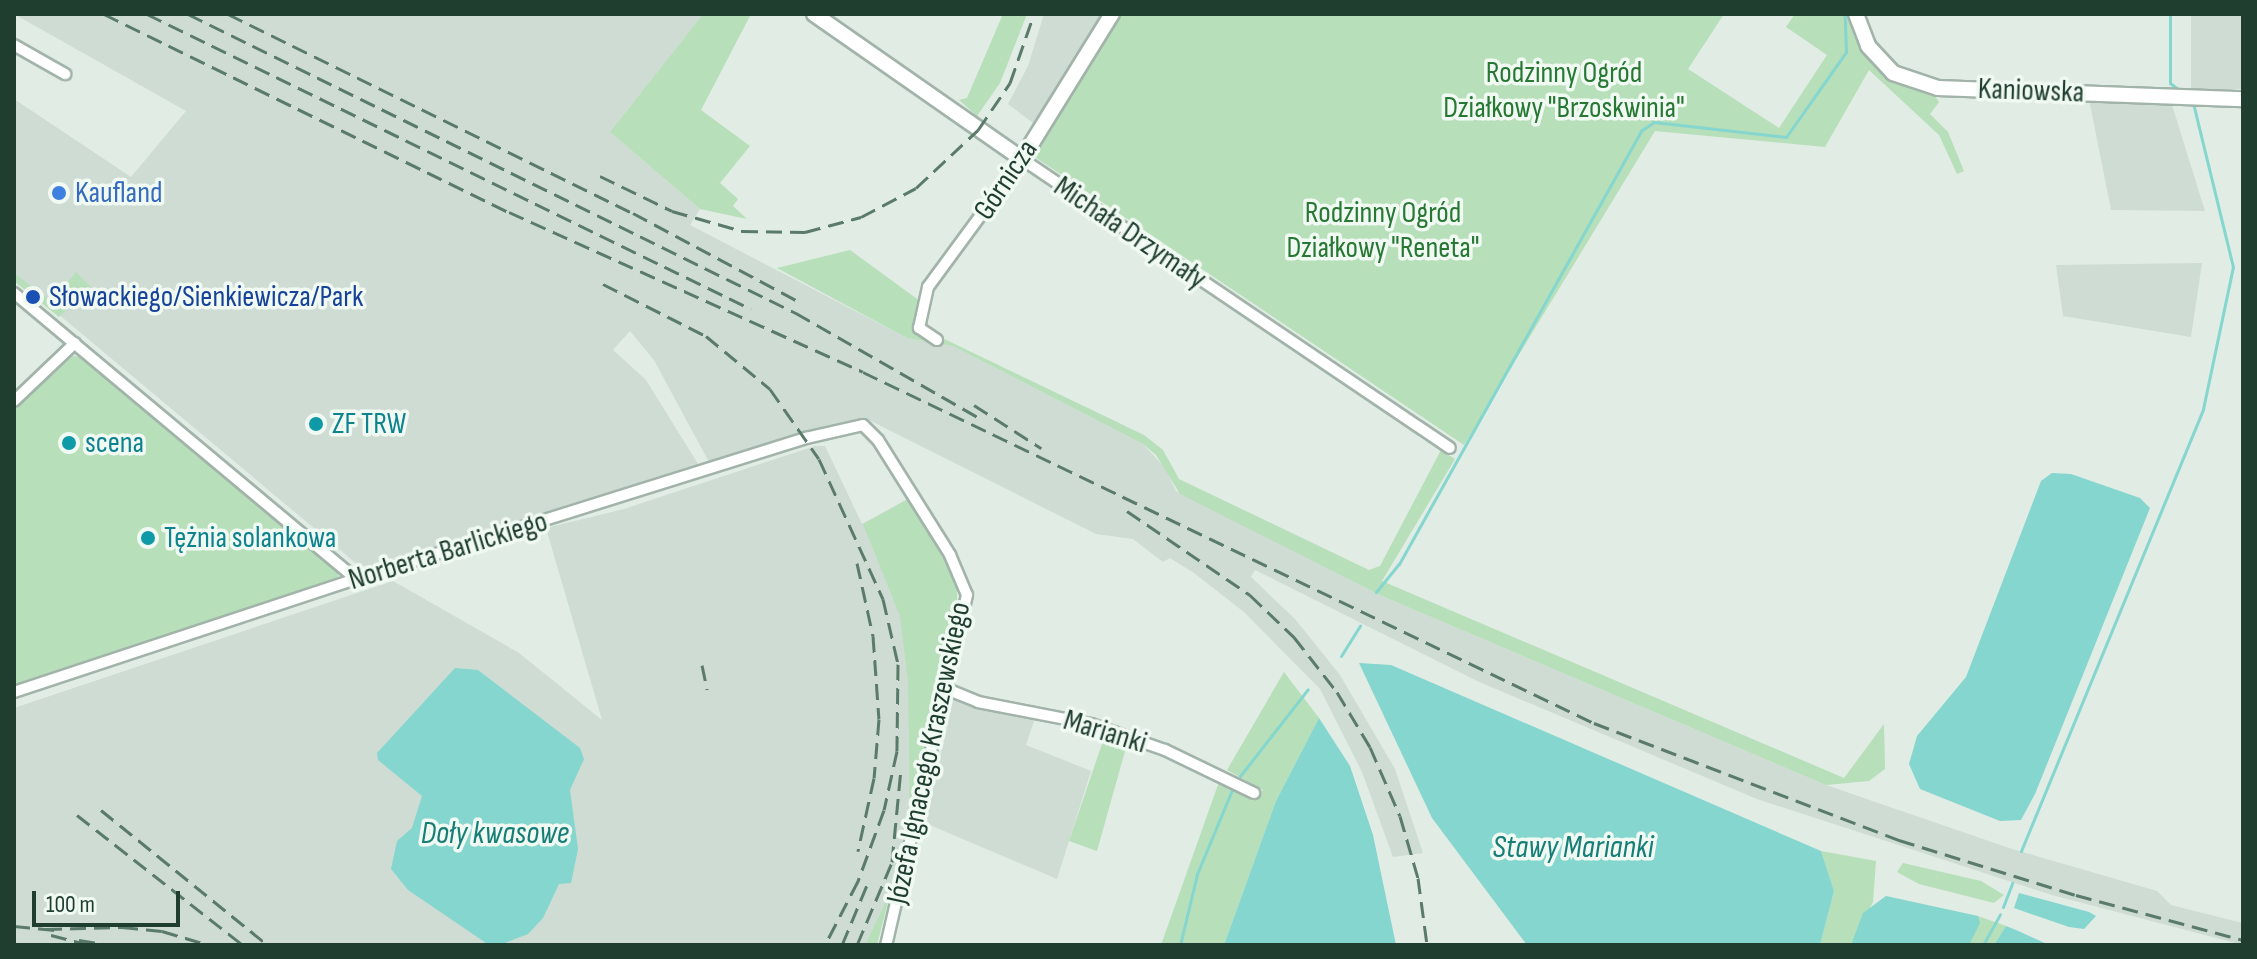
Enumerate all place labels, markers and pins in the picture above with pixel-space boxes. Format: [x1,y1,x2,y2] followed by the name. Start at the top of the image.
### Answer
[75,175,163,211] place label: Kaufland
[50,184,68,202] marker: Kaufland
[49,279,363,315] place label: Słowackiego/Sienkiewicza/Park
[24,288,42,306] marker: Słowackiego/Sienkiewicza/Park
[332,406,406,442] place label: ZF TRW
[307,415,325,433] marker: ZF TRW
[85,425,144,461] place label: scena
[60,434,78,452] marker: scena
[164,520,336,556] place label: Tężnia solankowa
[139,529,157,547] marker: Tężnia solankowa

